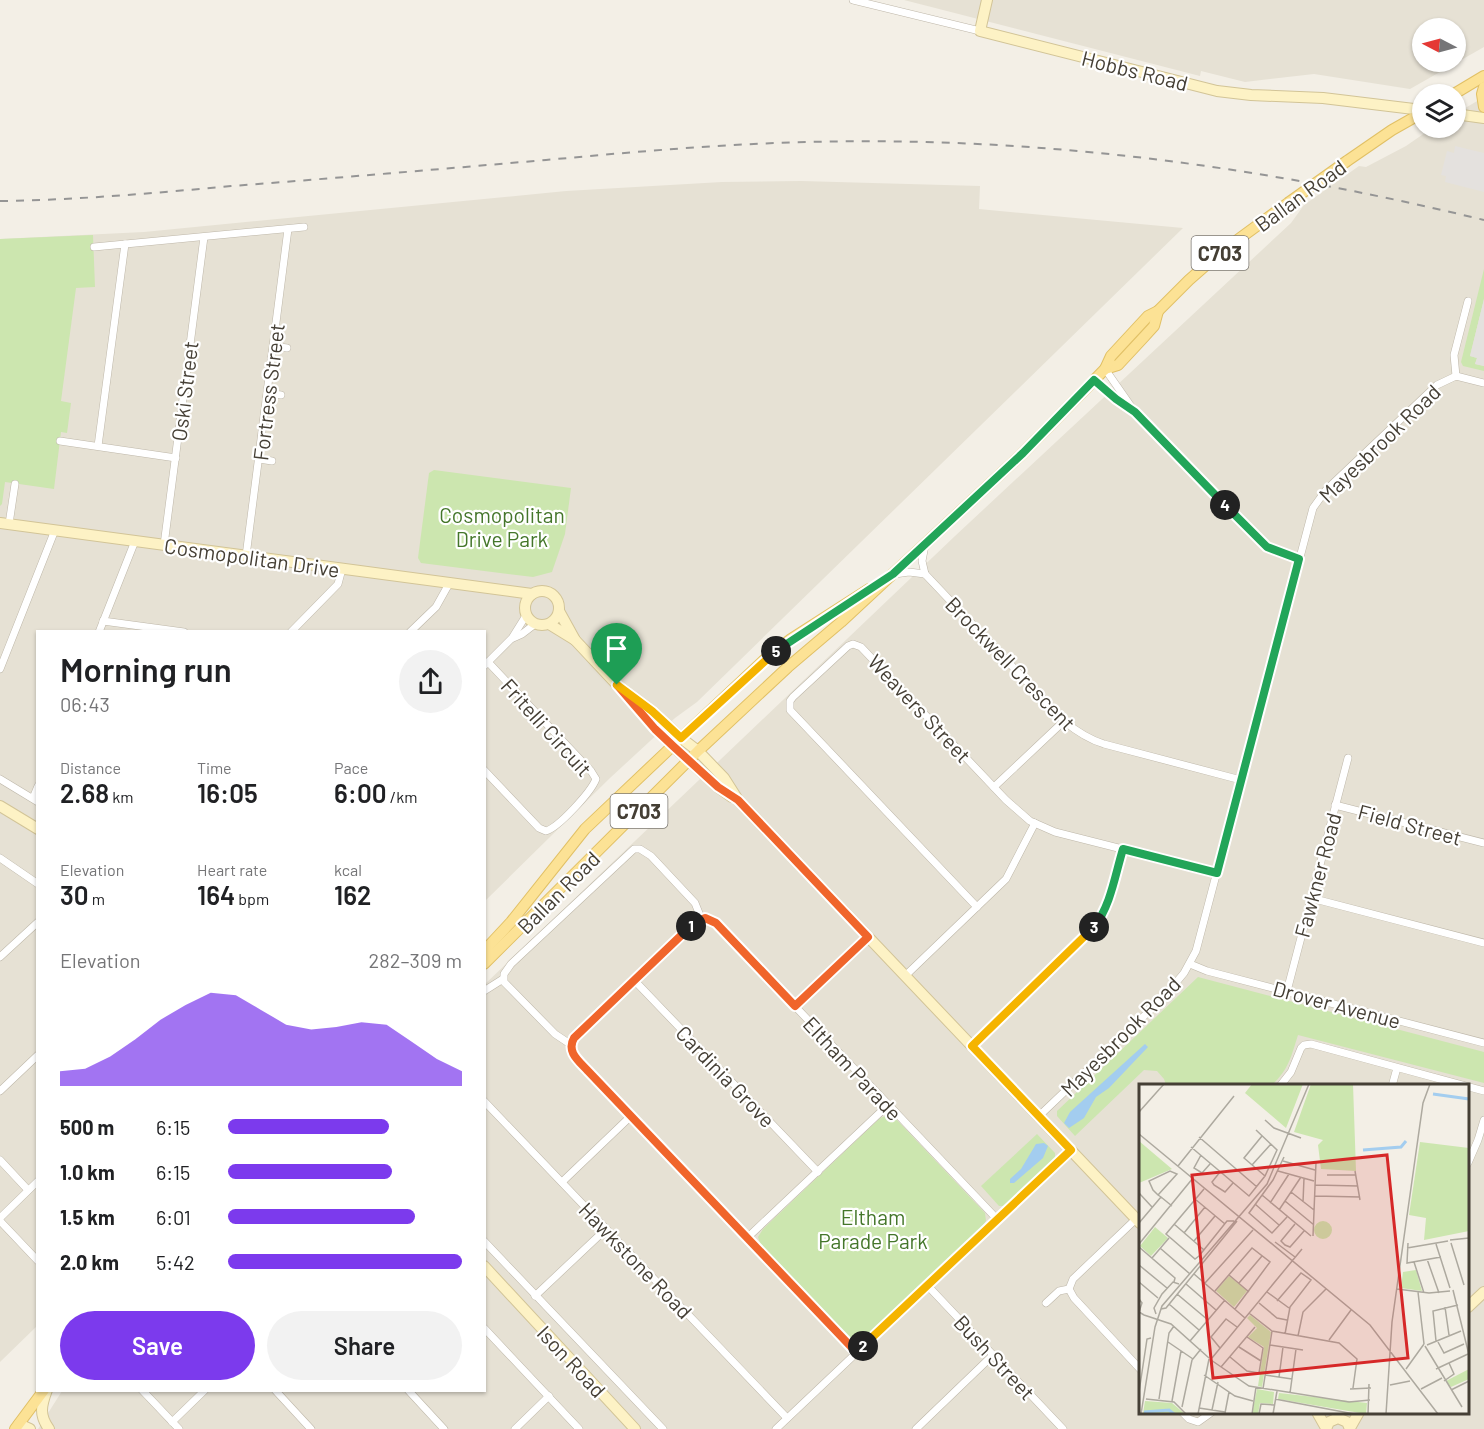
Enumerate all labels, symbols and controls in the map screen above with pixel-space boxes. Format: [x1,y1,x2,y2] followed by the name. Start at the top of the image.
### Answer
[1412,18,1466,72] north arrow
[1412,18,1466,138] map controls
[1079,45,1191,95] street label: Hobbs Road
[1412,84,1466,138] button: layers
[1250,154,1350,236] street label: Ballan Road
[1192,236,1248,270] road number: C703
[247,322,289,462] street label: Fortress Street
[165,340,203,442] street label: Oski Street
[1313,379,1445,507] street label: Mayesbrook Road
[1210,490,1240,520] pin: 4
[1220,495,1230,514] text: 4
[439,502,565,551] park label: Cosmopolitan Drive Park
[163,532,341,582] street label: Cosmopolitan Drive
[941,591,1081,735] street label: Brockwell Crescent
[591,623,642,685] pin
[600,632,633,665] icon: arrive
[761,636,791,666] pin: 5
[772,641,780,660] text: 5
[60,649,232,689] text: Morning run
[863,649,977,767] street label: Weavers Street
[399,650,462,713] button: share
[496,673,598,781] street label: Fritelli Circuit
[60,692,110,716] text: 06:43
[60,758,121,777] text: Distance
[197,758,232,777] text: Time
[334,758,368,777] text: Pace
[60,777,109,808] text: 2.68
[197,777,258,808] text: 16:05
[334,777,387,808] text: 6:00
[109,787,134,806] text: km
[387,787,417,806] text: /km
[610,794,668,828] road number: C703
[1355,798,1465,850] street label: Field Street
[1288,810,1346,940] street label: Fawkner Road
[512,846,604,938] street label: Ballan Road
[60,860,124,879] text: Elevation
[197,860,267,879] text: Heart rate
[334,860,362,879] text: kcal
[60,879,89,910] text: 30
[197,879,235,910] text: 164
[334,879,371,910] text: 162
[89,889,105,908] text: m
[235,889,269,908] text: bpm
[676,911,706,941] pin: 1
[1079,912,1109,942] pin: 3
[688,916,694,935] text: 1
[1090,917,1098,936] text: 3
[60,948,141,972] text: Elevation
[369,948,462,972] text: 282–309 m
[1055,971,1185,1101] street label: Mayesbrook Road
[1271,975,1403,1033] street label: Drover Avenue
[799,1011,907,1125] street label: Eltham Parade
[671,1020,781,1132] street label: Cardinia Grove
[1139,1084,1469,1414] inset map
[60,1115,114,1139] text: 500 m
[156,1115,190,1139] text: 6:15
[60,1160,115,1184] text: 1.0 km
[156,1160,190,1184] text: 6:15
[574,1197,698,1323] street label: Hawkstone Road
[818,1204,928,1253] park label: Eltham Parade Park
[60,1205,115,1229] text: 1.5 km
[156,1205,191,1229] text: 6:01
[60,1250,119,1274] text: 2.0 km
[156,1250,195,1274] text: 5:42
[949,1309,1041,1405] street label: Bush Street
[60,1311,255,1380] button: Save
[267,1311,462,1380] button: Share
[533,1320,611,1402] street label: Ison Road
[848,1331,878,1361] pin: 2
[859,1336,867,1355] text: 2

